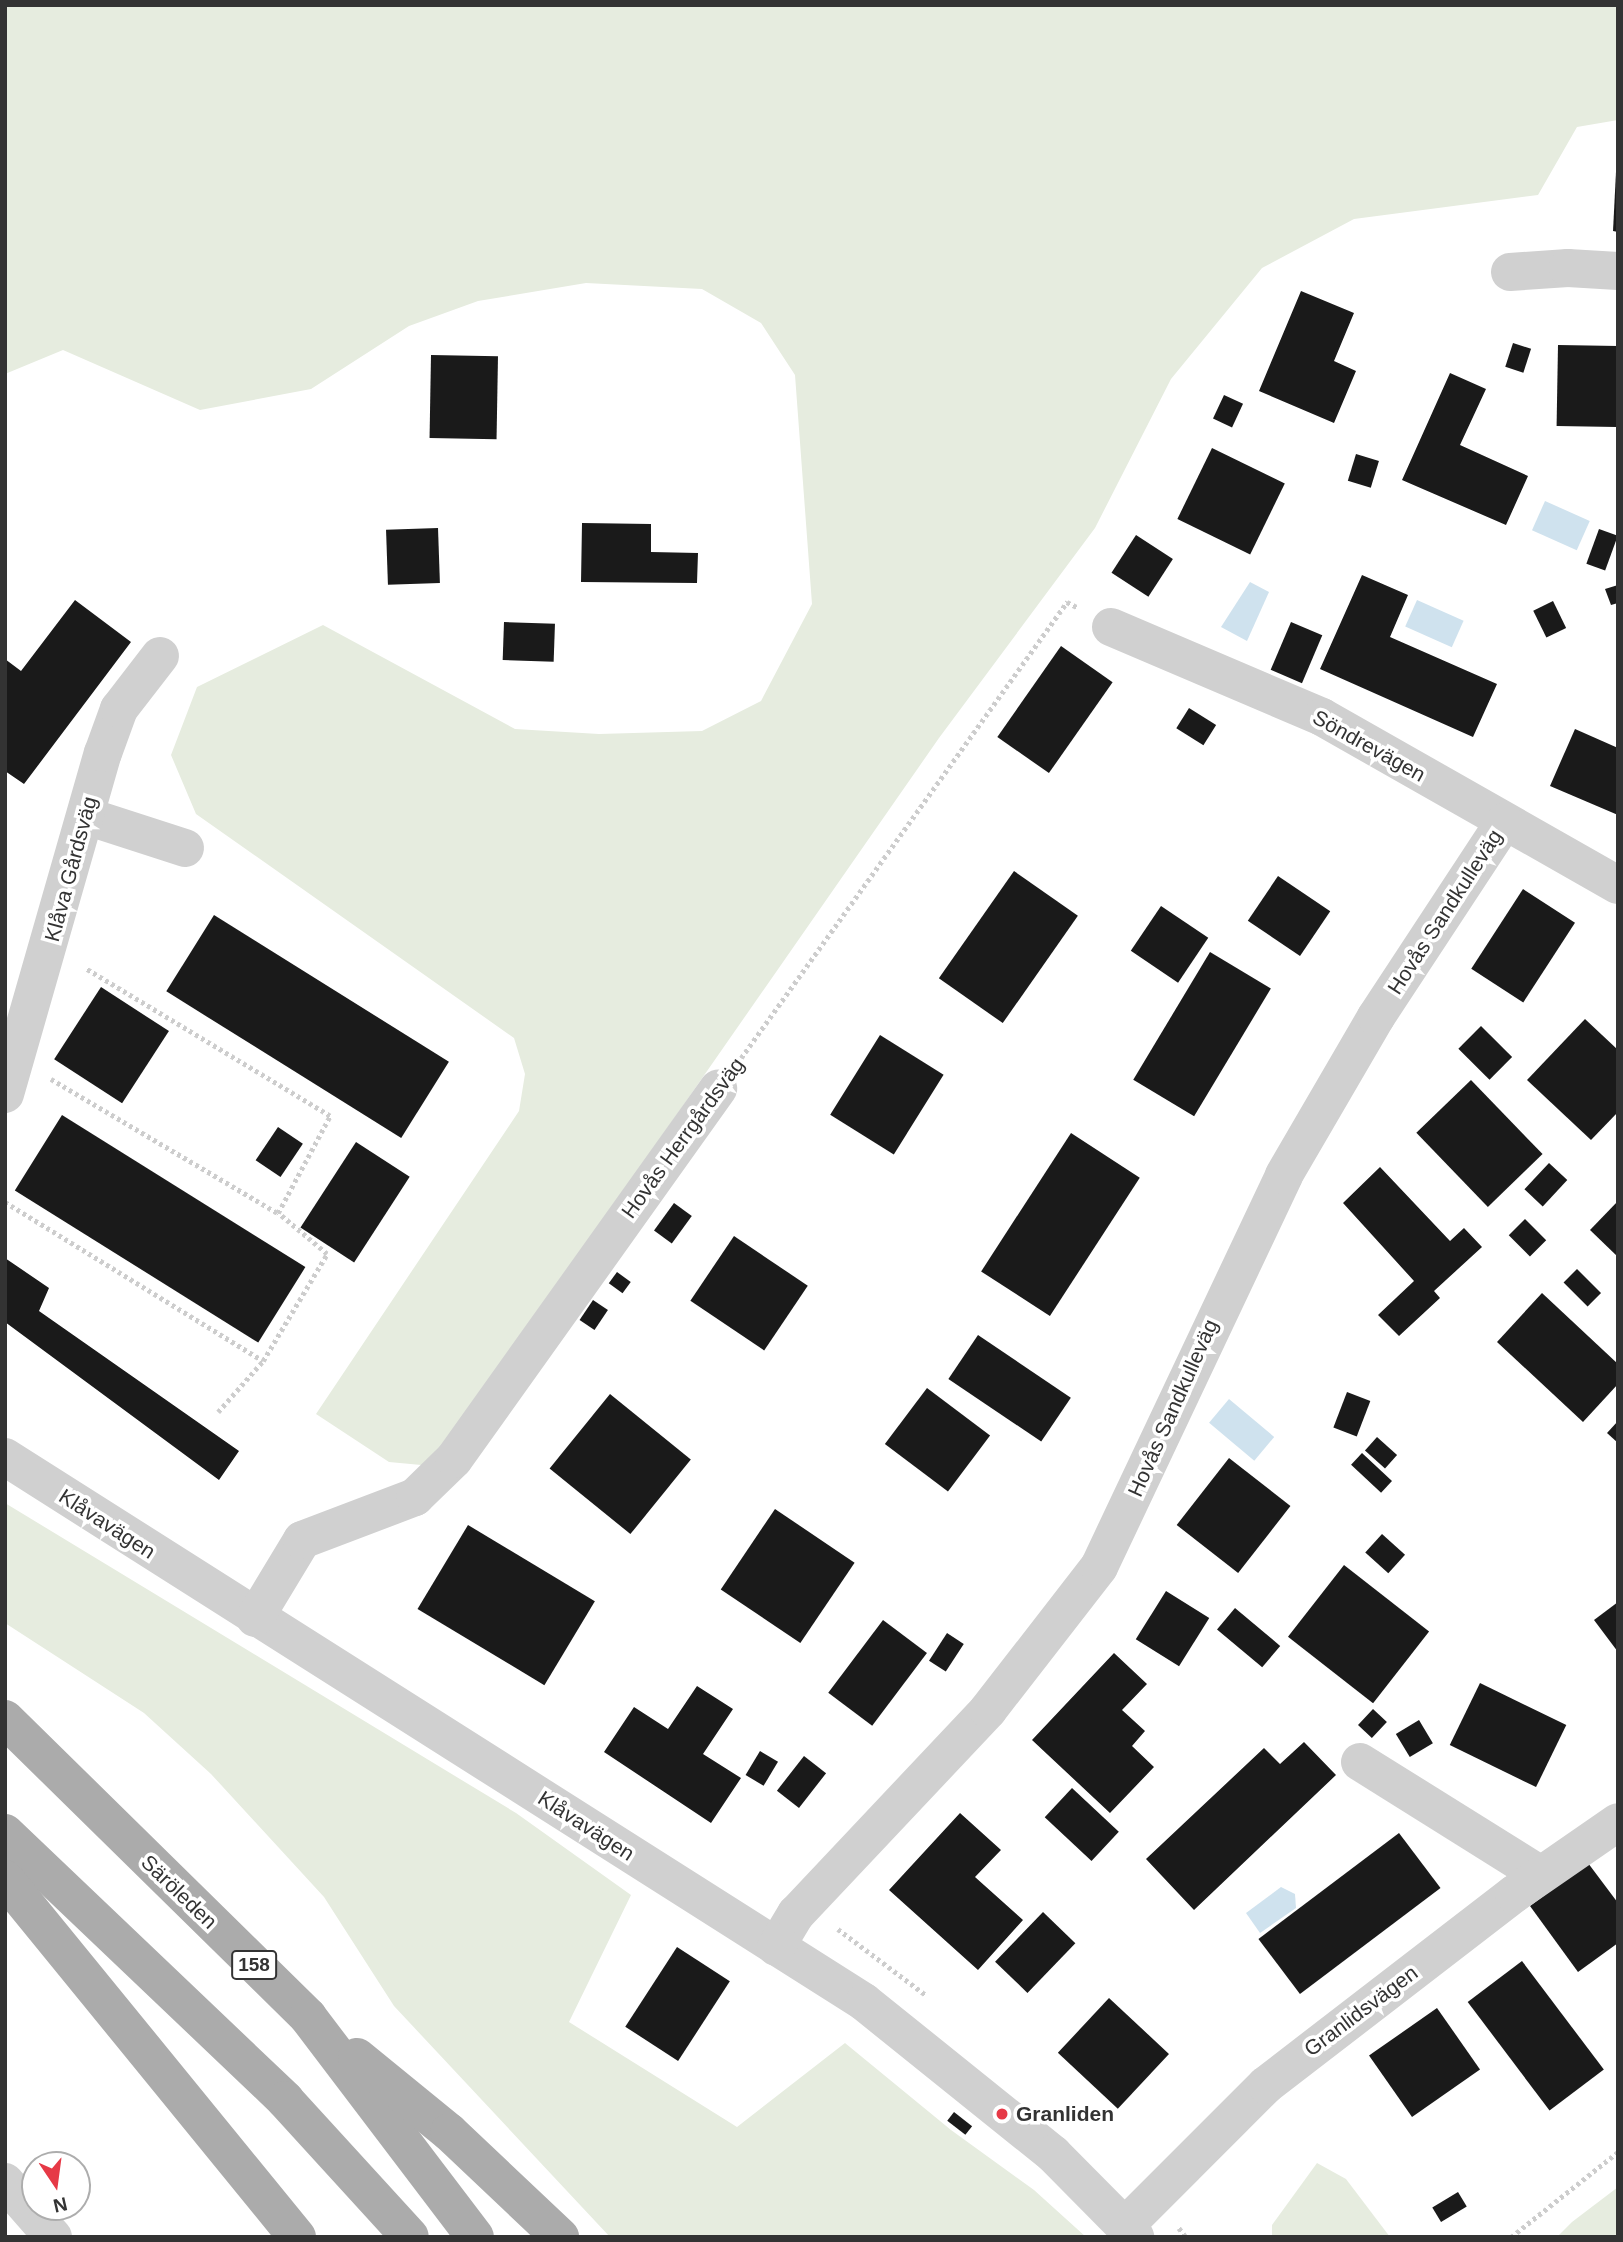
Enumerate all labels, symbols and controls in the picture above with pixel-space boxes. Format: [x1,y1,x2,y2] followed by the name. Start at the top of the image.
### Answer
[1308,705,1430,787] street label: Söndrevägen
[39,794,103,944] street label: Klåva Gårdsväg
[1382,825,1508,999] street label: Hovås Sandkulleväg
[616,1053,750,1223] street label: Hovås Herrgårdsväg
[1123,1315,1223,1501] street label: Hovås Sandkulleväg
[54,1484,160,1564] street label: Klåvavägen
[533,1786,639,1866] street label: Klåvavägen
[136,1850,222,1934] street label: Säröleden
[230,1950,278,1980] road number: 158
[1299,1960,1423,2062] street label: Granlidsvägen
[1016,2101,1114,2127] place label: Granliden
[994,2106,1010,2122] marker: Granliden
[21,2151,91,2221] north arrow
[51,2193,69,2217] text: N

